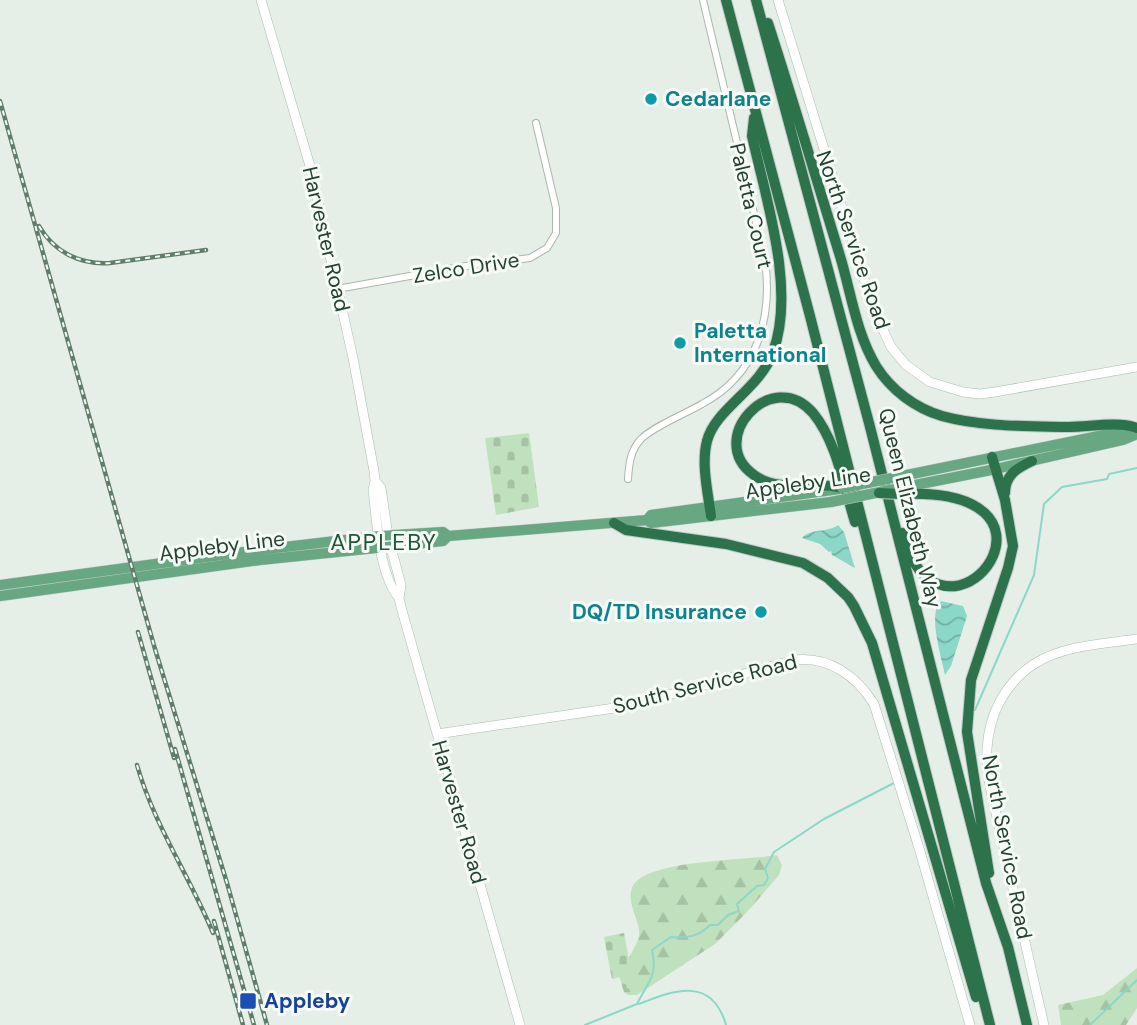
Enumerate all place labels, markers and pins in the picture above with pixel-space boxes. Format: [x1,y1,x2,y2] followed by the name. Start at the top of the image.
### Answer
[665,85,771,113] place label: Cedarlane
[643,91,659,107] marker: Cedarlane
[694,317,826,369] place label: Paletta International
[672,335,688,351] marker: Paletta International
[572,598,747,626] place label: DQ/TD Insurance
[753,604,769,620] marker: DQ/TD Insurance
[264,987,350,1015] place label: Appleby
[238,991,258,1011] marker: Appleby

